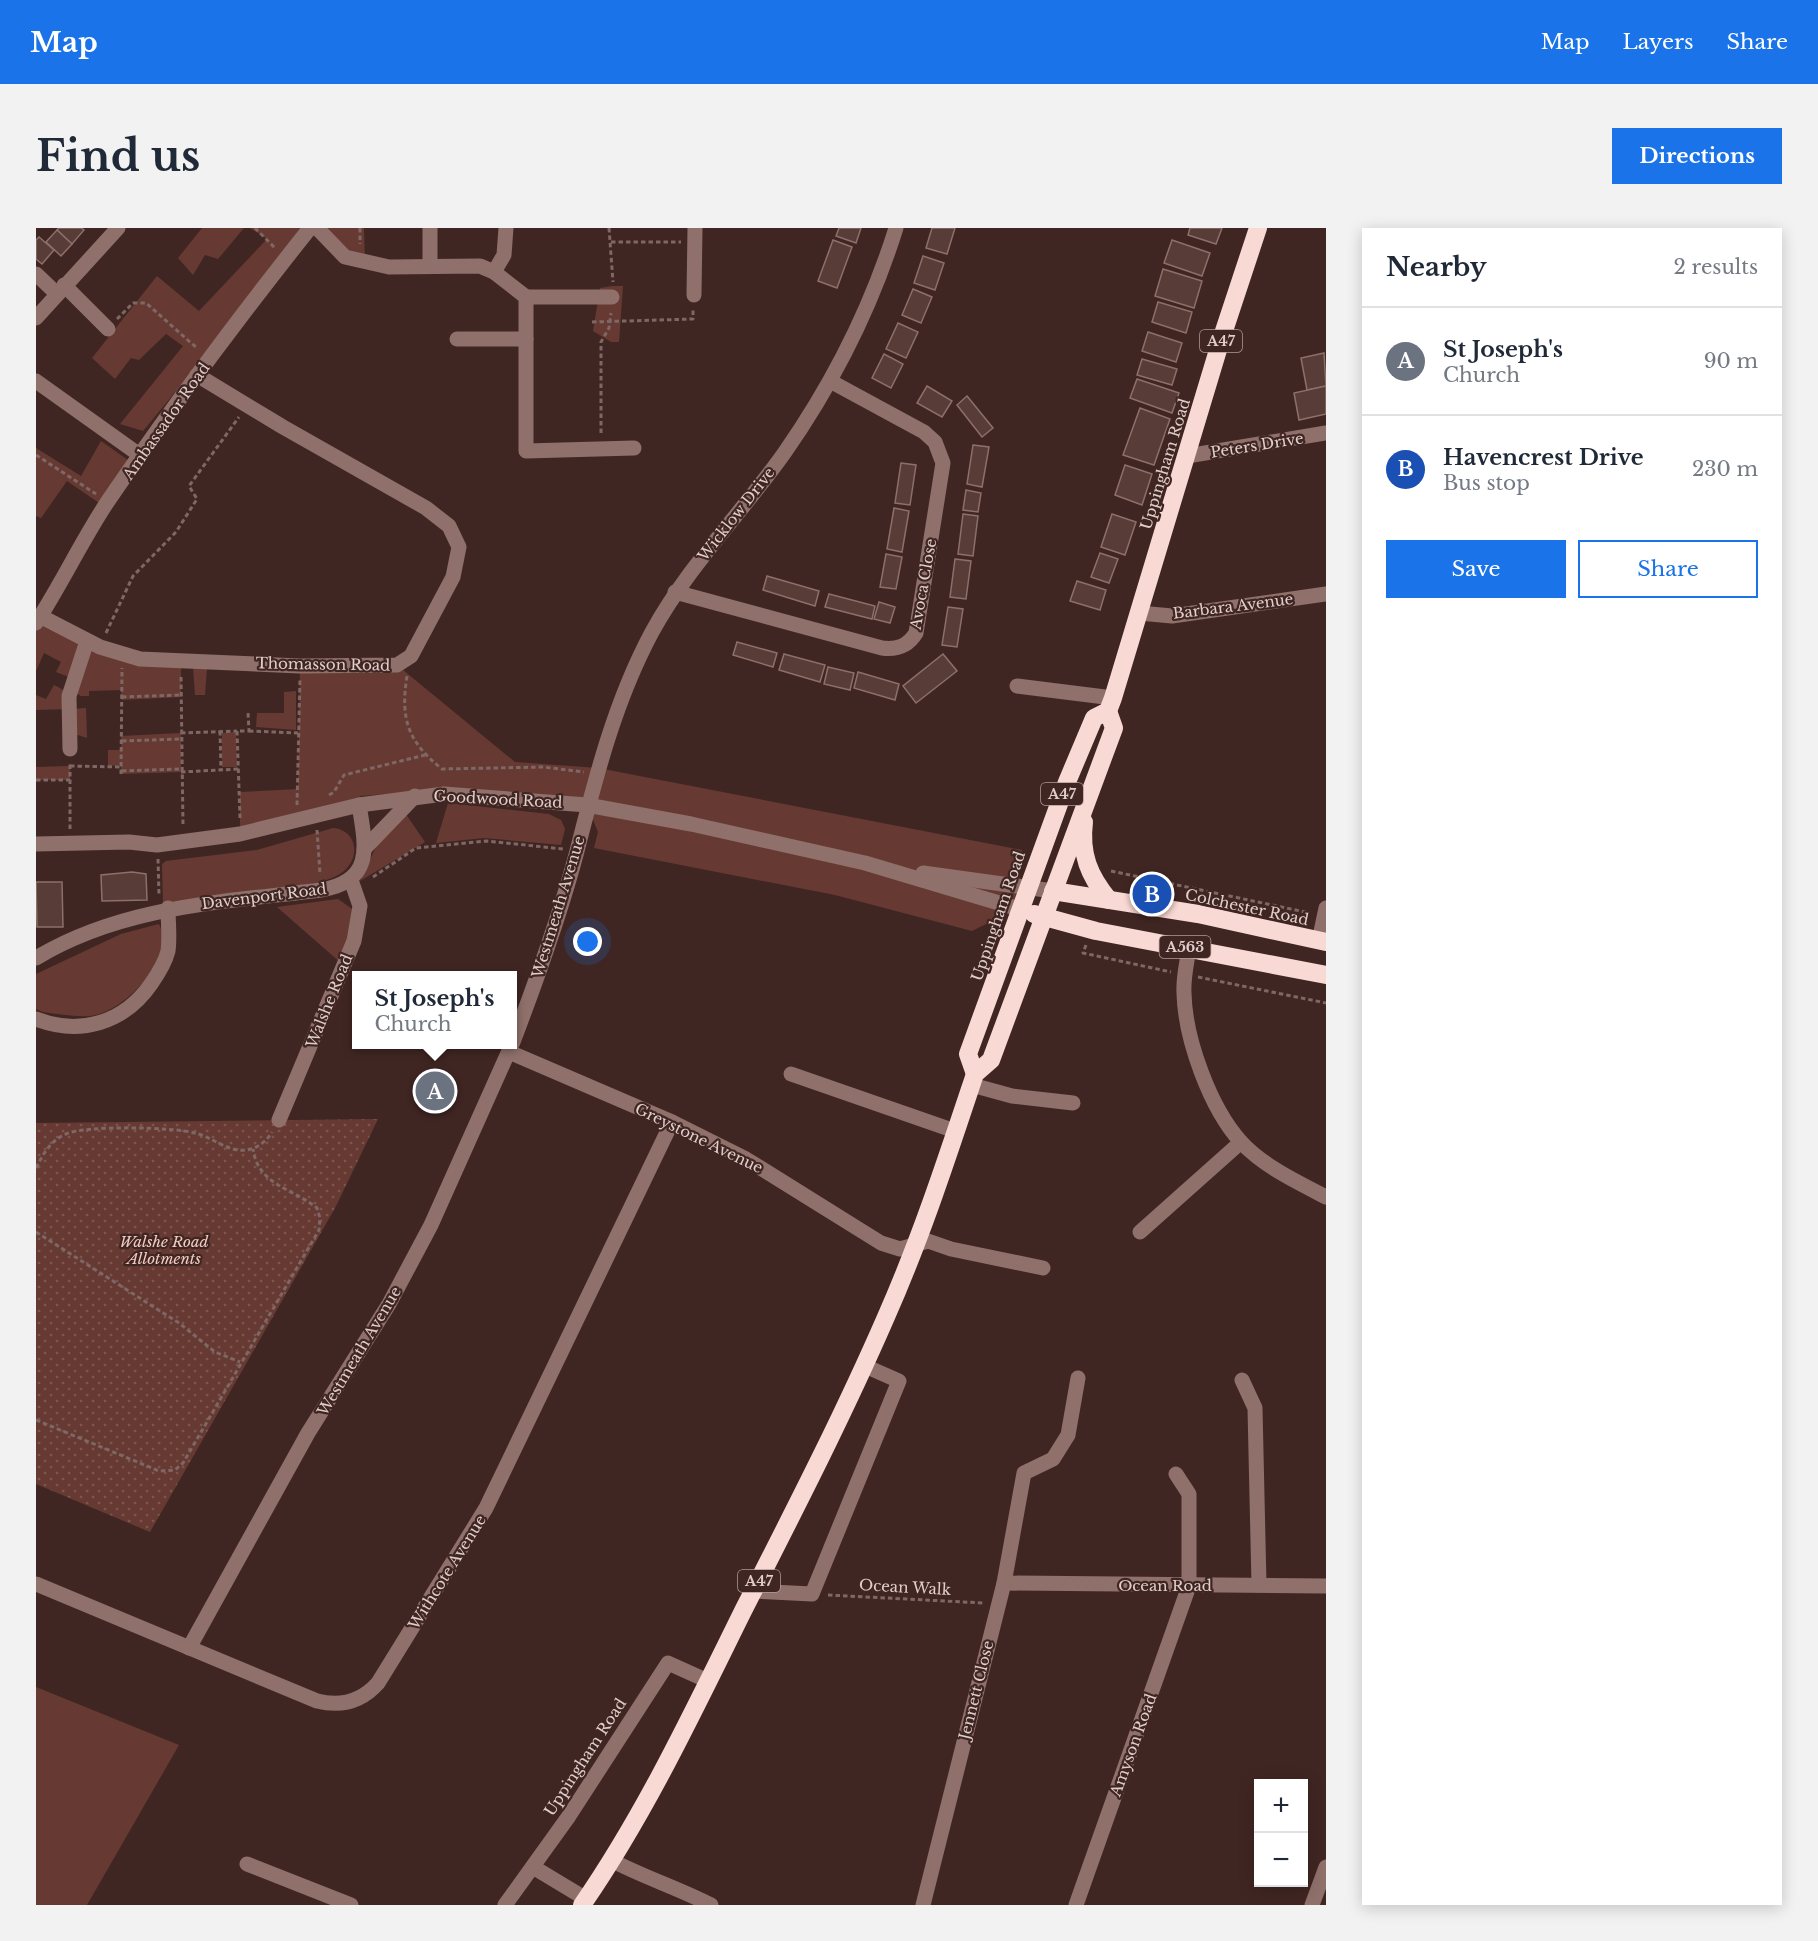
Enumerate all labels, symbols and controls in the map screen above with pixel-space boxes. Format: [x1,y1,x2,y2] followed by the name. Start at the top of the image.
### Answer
[30,25,98,60] text: Map
[1541,29,1590,55] text: Map
[1623,29,1694,55] text: Layers
[1727,29,1788,55] text: Share
[1612,128,1782,184] button: Directions
[36,130,200,182] text: Find us
[1386,251,1487,283] text: Nearby
[1674,255,1758,279] text: 2 results
[1200,330,1242,352] road number: A47
[1443,336,1563,363] text: St Joseph's
[1397,349,1414,373] text: A
[1704,349,1758,373] text: 90 m
[118,359,214,484] street label: Ambassador Road
[1443,363,1520,387] text: Church
[1136,396,1194,532] street label: Uppingham Road
[1209,428,1305,462] street label: Peters Drive
[1443,444,1644,471] text: Havencrest Drive
[1398,457,1413,481] text: B
[1692,457,1758,481] text: 230 m
[693,463,779,565] street label: Wicklow Drive
[1443,471,1530,495] text: Bus stop
[905,537,940,632] street label: Avoca Close
[1386,540,1566,598] button: Save
[1578,540,1758,598] button: Share
[1172,589,1294,623] street label: Barbara Avenue
[256,653,390,675] street label: Thomasson Road
[1041,783,1083,805] road number: A47
[433,786,563,812] street label: Goodwood Road
[527,834,589,981] street label: Westmeath Avenue
[967,848,1029,984] street label: Uppingham Road
[1132,872,1172,916] pin: B
[200,879,328,913] street label: Davenport Road
[1184,885,1310,929] street label: Colchester Road
[573,927,602,956] your location
[1160,936,1210,958] road number: A563
[301,951,356,1052] street label: Walshe Road
[352,971,517,1049] popup
[375,985,495,1012] text: St Joseph's
[375,1012,452,1036] text: Church
[416,1068,454,1114] pin: A
[632,1099,766,1177] street label: Greystone Avenue
[120,1232,208,1268] park label: Walshe Road Allotments
[312,1283,405,1420] street label: Westmeath Avenue
[404,1511,490,1634] street label: Withcote Avenue
[738,1570,780,1592] road number: A47
[859,1575,952,1599] street label: Ocean Walk
[1118,1576,1212,1595] street label: Ocean Road
[954,1639,997,1743] street label: Jennett Close
[1105,1691,1160,1800] street label: Amyson Road
[540,1695,630,1819] street label: Uppingham Road
[1254,1779,1308,1887] map controls
[1254,1779,1308,1833] button: +
[1254,1833,1308,1887] button: −

